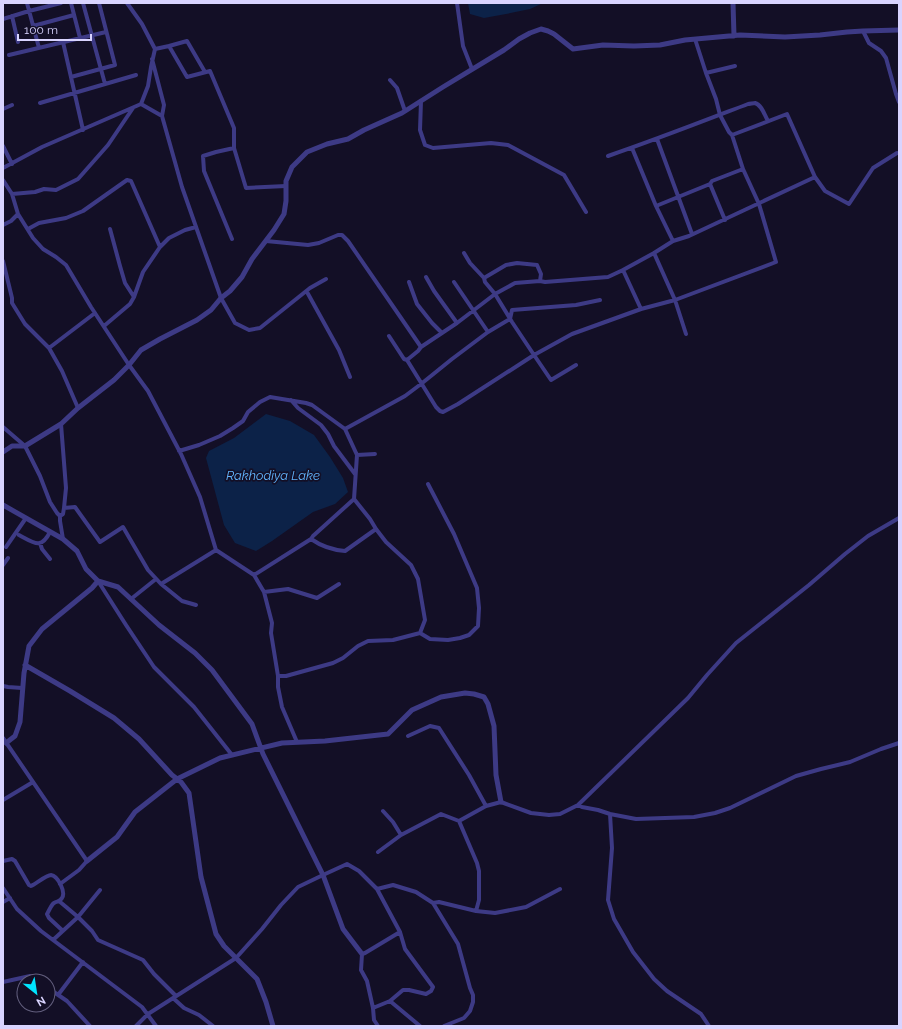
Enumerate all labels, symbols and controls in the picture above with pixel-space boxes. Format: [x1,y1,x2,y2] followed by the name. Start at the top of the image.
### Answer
[18,16,91,42] scale bar
[24,23,58,37] text: 100 m
[226,468,320,483] water label: Rakhodiya Lake
[16,973,56,1013] north arrow
[34,993,48,1009] text: N

